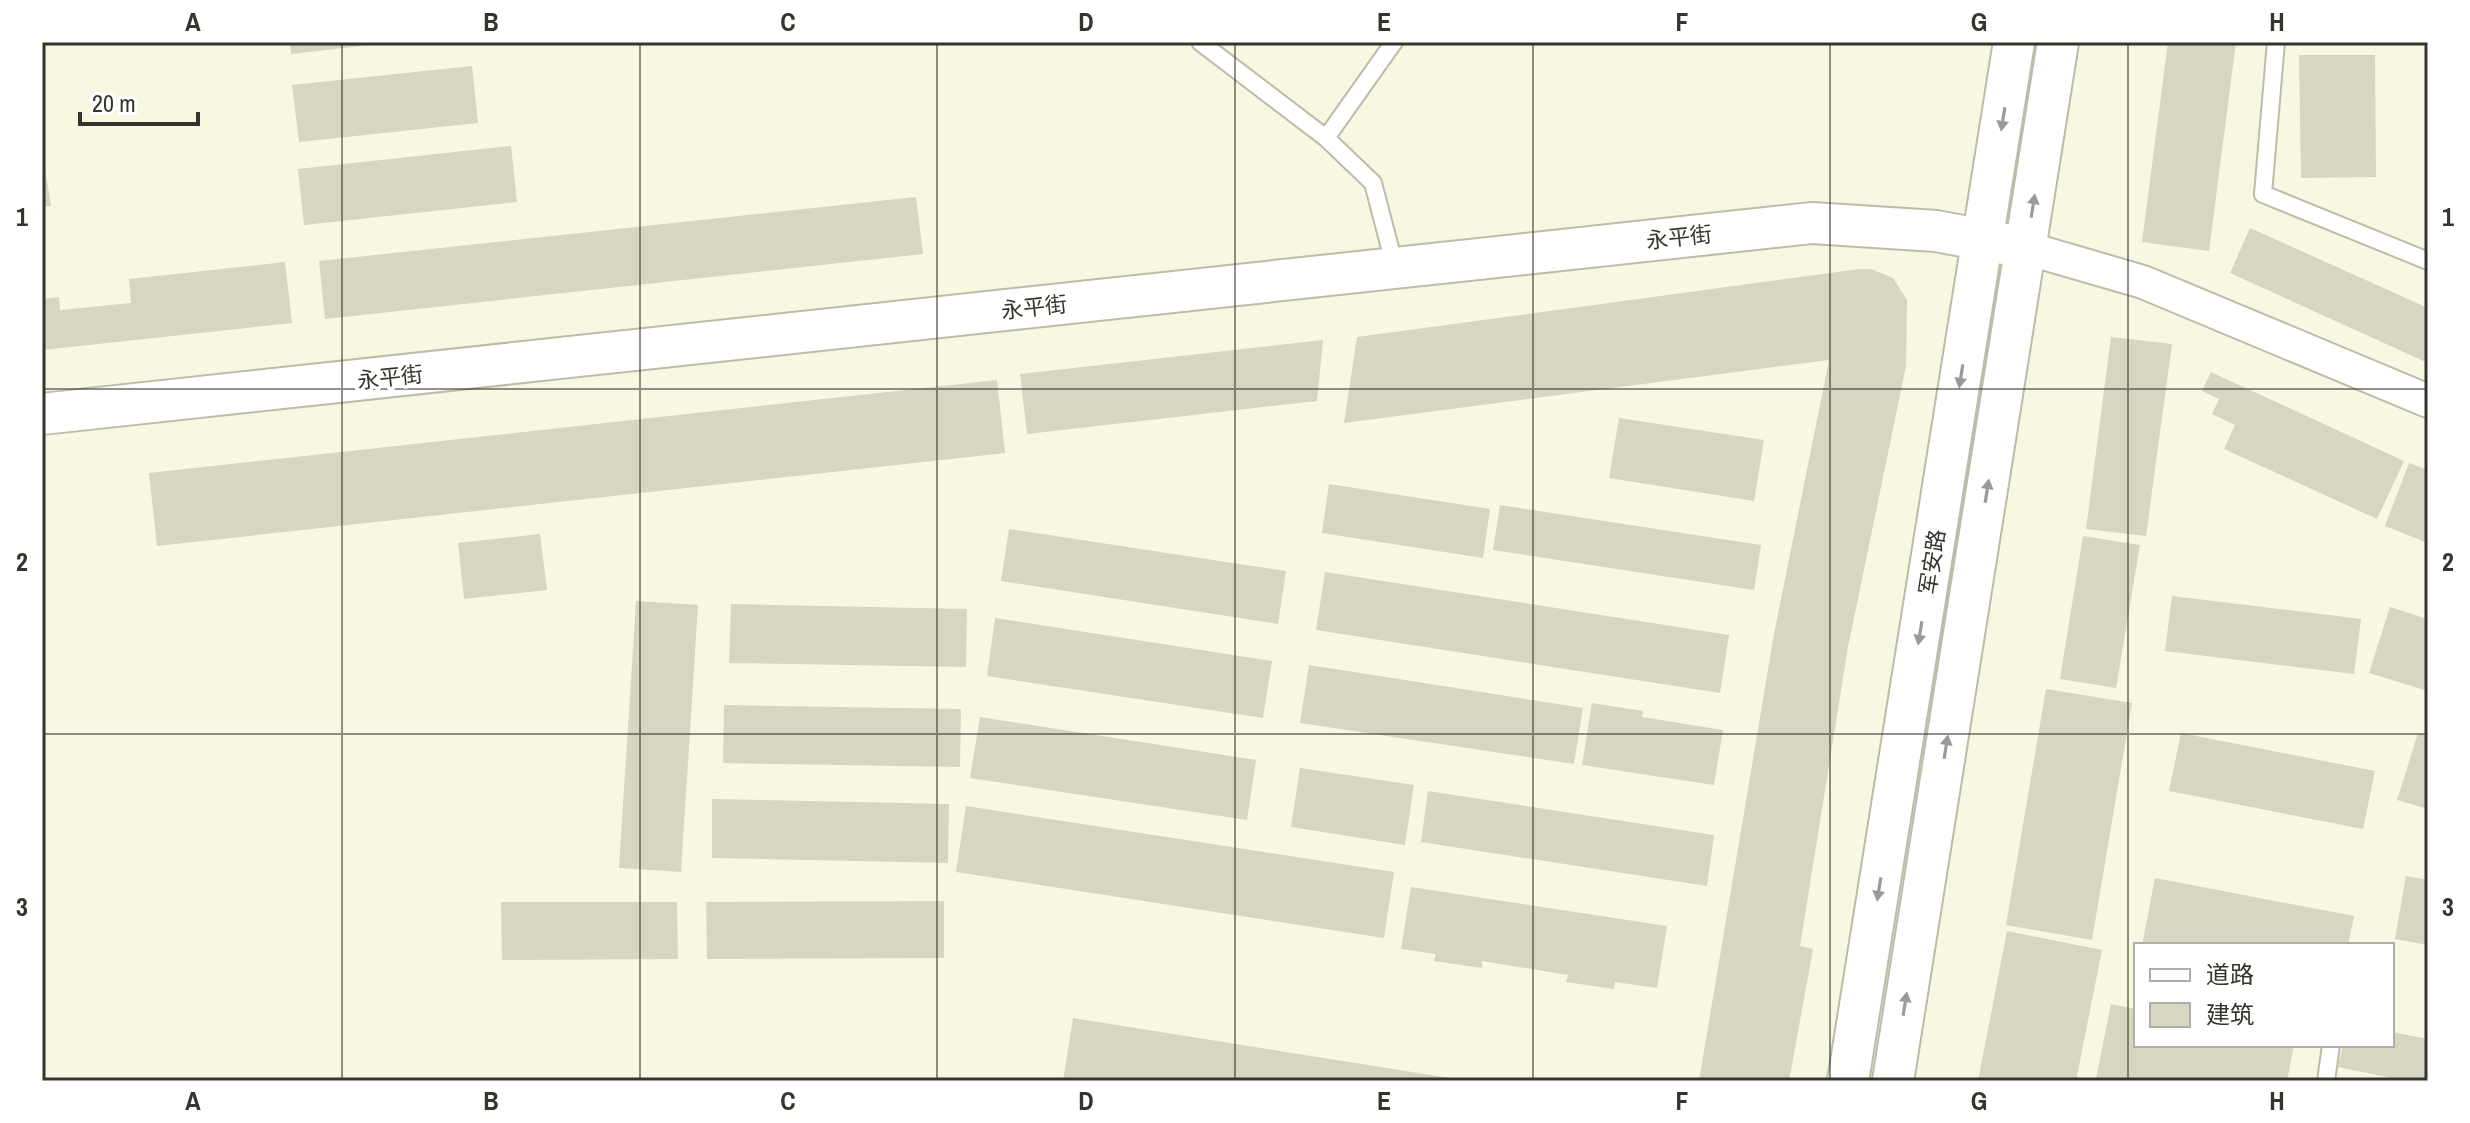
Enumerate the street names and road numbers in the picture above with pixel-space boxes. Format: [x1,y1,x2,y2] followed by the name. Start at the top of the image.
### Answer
[1645,219,1713,255] street label: 永平街
[1000,289,1068,325] street label: 永平街
[356,359,424,395] street label: 永平街
[1912,527,1952,597] street label: 军安路

